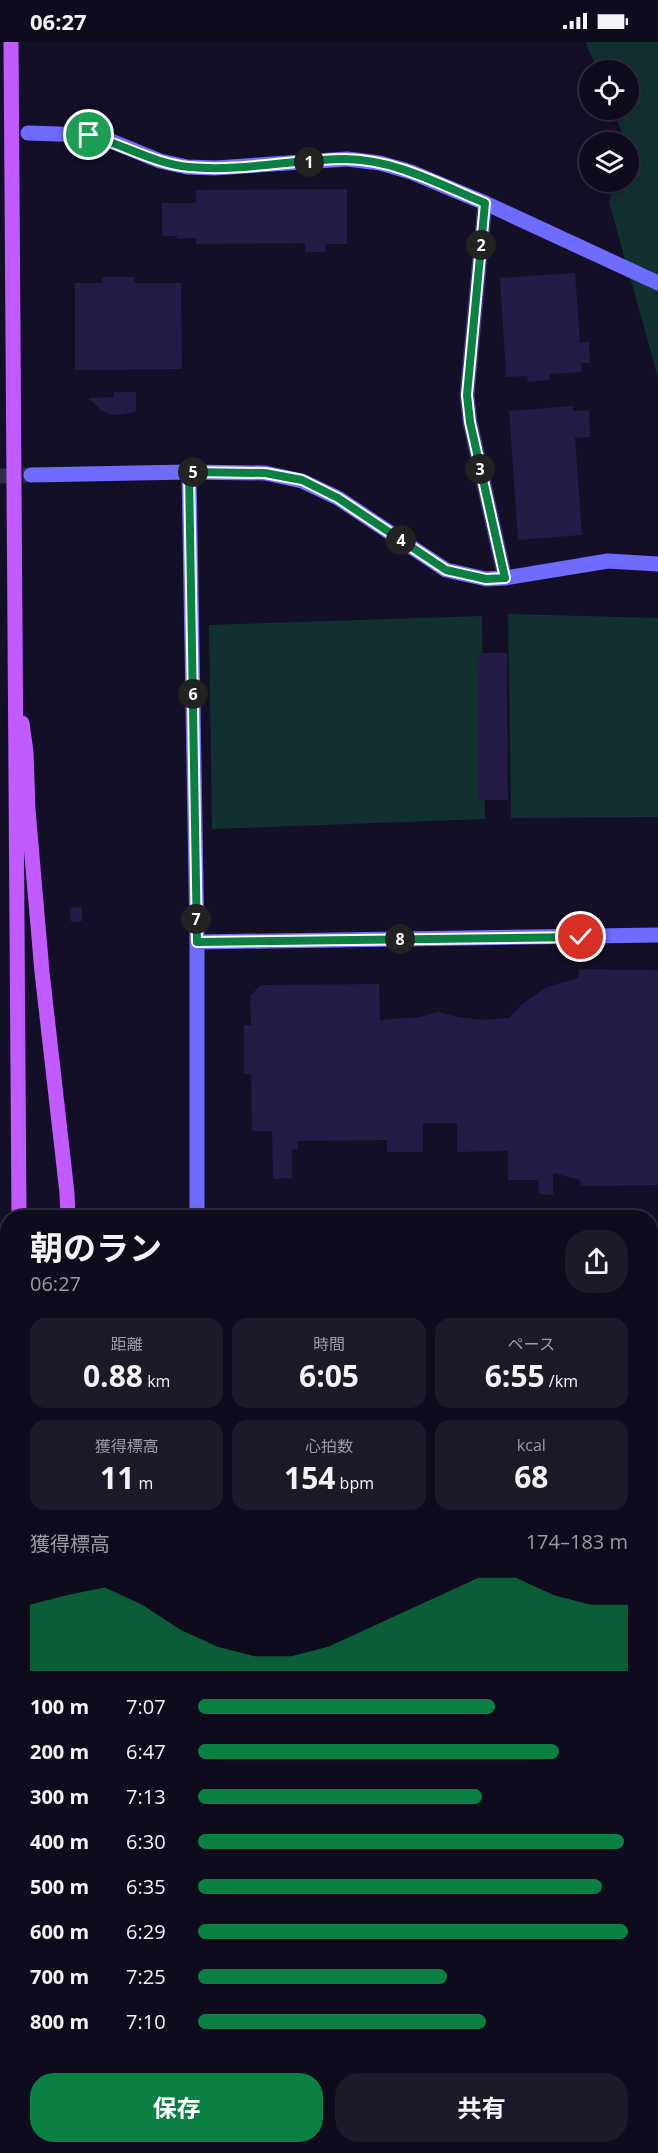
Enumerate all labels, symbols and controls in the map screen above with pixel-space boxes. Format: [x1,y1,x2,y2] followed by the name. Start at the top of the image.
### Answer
[30,6,87,36] text: 06:27
[579,60,639,192] map controls
[579,60,639,120] button: locate
[63,109,114,160] pin
[72,118,105,151] icon: arrive
[579,132,639,192] button: layers
[294,147,324,177] pin: 1
[304,151,314,173] text: 1
[466,230,496,260] pin: 2
[476,234,486,256] text: 2
[465,454,495,484] pin: 3
[178,457,208,487] pin: 5
[475,458,485,480] text: 3
[188,461,198,483] text: 5
[386,525,416,555] pin: 4
[396,529,406,551] text: 4
[178,679,208,709] pin: 6
[188,683,198,705] text: 6
[181,904,211,934] pin: 7
[191,908,201,930] text: 7
[555,911,606,962] pin
[564,920,597,953] icon: check
[385,924,415,954] pin: 8
[395,928,405,950] text: 8
[30,1225,162,1270] text: 朝のラン
[565,1230,628,1293] button: share
[30,1270,81,1297] text: 06:27
[111,1333,143,1355] text: 距離
[313,1333,345,1355] text: 時間
[508,1333,555,1355] text: ペース
[83,1355,143,1396] text: 0.88
[299,1355,359,1396] text: 6:05
[485,1355,545,1396] text: 6:55
[143,1370,170,1392] text: km
[545,1370,578,1392] text: /km
[517,1434,546,1456] text: kcal
[95,1435,159,1457] text: 獲得標高
[305,1435,353,1457] text: 心拍数
[514,1456,548,1497] text: 68
[100,1457,134,1498] text: 11
[284,1457,335,1498] text: 154
[134,1472,153,1494] text: m
[335,1472,374,1494] text: bpm
[526,1528,628,1555] text: 174–183 m
[30,1530,110,1557] text: 獲得標高
[30,1693,89,1720] text: 100 m
[126,1693,166,1720] text: 7:07
[30,1738,89,1765] text: 200 m
[126,1738,166,1765] text: 6:47
[30,1783,89,1810] text: 300 m
[126,1783,166,1810] text: 7:13
[30,1828,89,1855] text: 400 m
[126,1828,166,1855] text: 6:30
[30,1873,89,1900] text: 500 m
[126,1873,166,1900] text: 6:35
[30,1918,89,1945] text: 600 m
[126,1918,166,1945] text: 6:29
[30,1963,89,1990] text: 700 m
[126,1963,166,1990] text: 7:25
[30,2008,89,2035] text: 800 m
[126,2008,166,2035] text: 7:10
[30,2073,323,2142] button: 保存
[335,2073,628,2142] button: 共有

